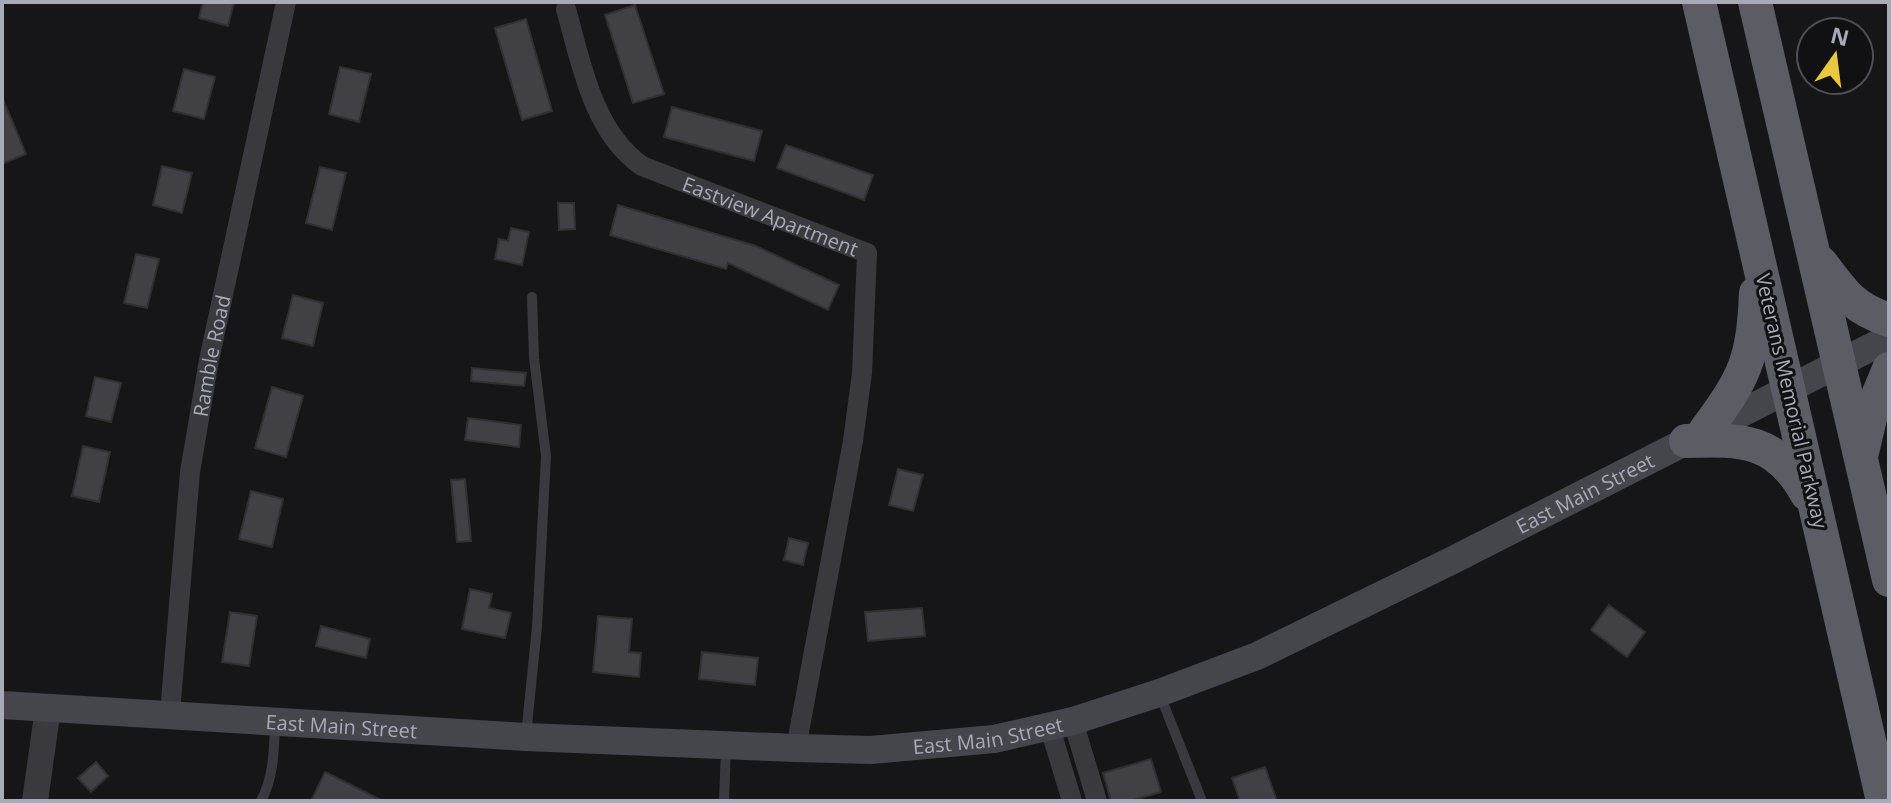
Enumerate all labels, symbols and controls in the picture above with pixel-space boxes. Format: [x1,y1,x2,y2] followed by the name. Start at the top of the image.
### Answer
[1795,16,1875,96] north arrow
[1828,19,1852,52] text: N
[679,169,862,262] street label: Eastview Apartment
[1750,271,1835,532] street label: Veterans Memorial Parkway
[186,292,236,419] street label: Ramble Road
[1511,446,1658,539] street label: East Main Street
[265,708,418,744] street label: East Main Street
[912,710,1065,760] street label: East Main Street

